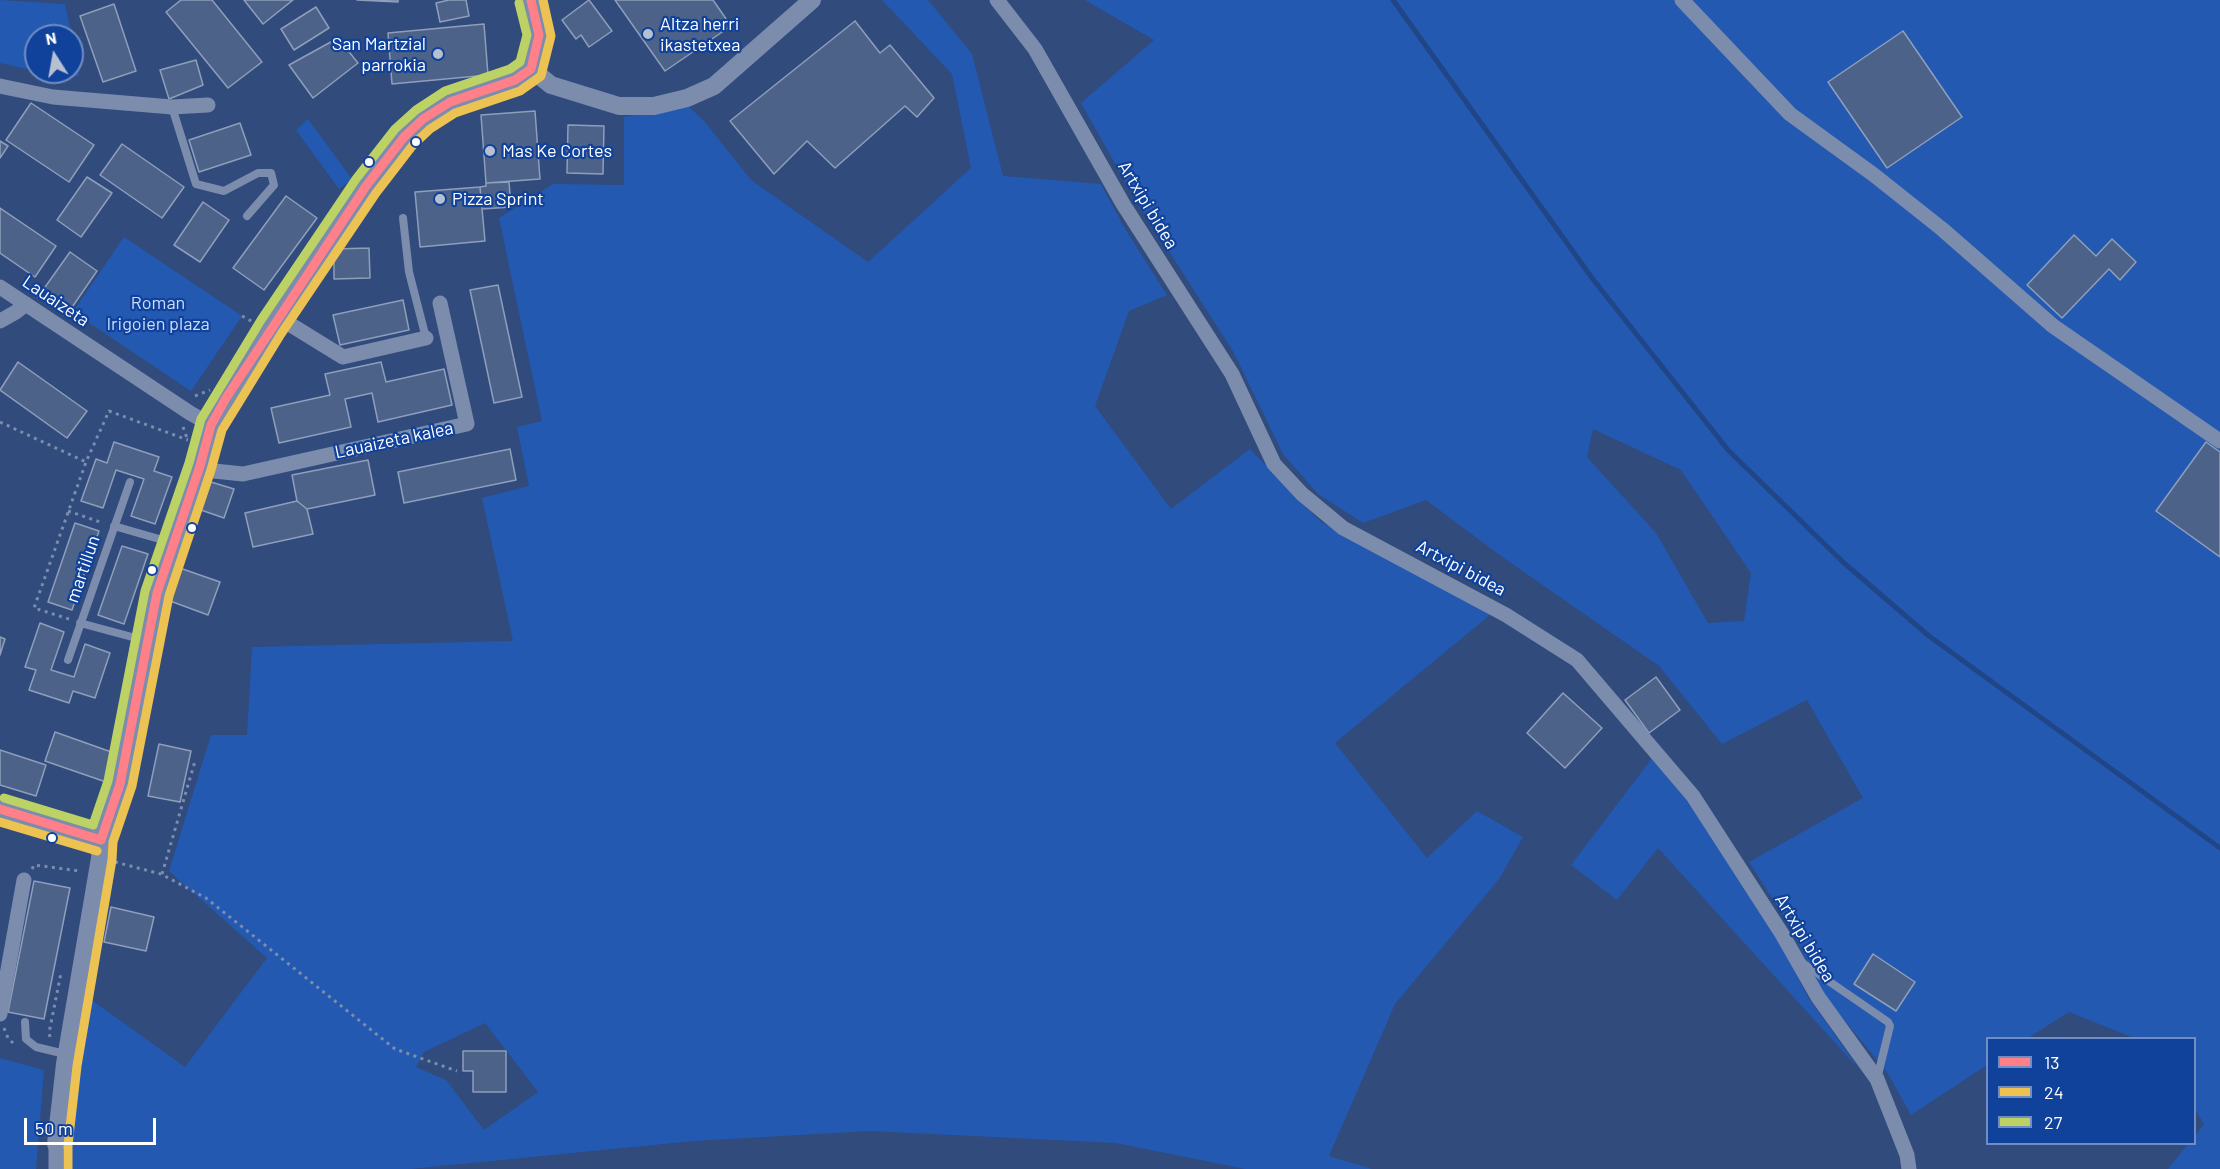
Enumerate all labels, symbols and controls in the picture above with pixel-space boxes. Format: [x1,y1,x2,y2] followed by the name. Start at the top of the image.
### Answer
[660,13,740,56] place label: Altza herri ikastetxea
[24,24,84,84] north arrow
[44,27,58,48] text: N
[641,27,655,41] marker: Altza herri ikastetxea
[332,33,426,76] place label: San Martzial parrokia
[431,47,445,61] marker: San Martzial parrokia
[410,136,422,148] unlabelled marker
[502,140,612,162] place label: Mas Ke Cortes
[483,144,497,158] marker: Mas Ke Cortes
[363,156,375,168] unlabelled marker
[1113,157,1183,253] street label: Artxipi bidea
[452,188,544,210] place label: Pizza Sprint
[433,192,447,206] marker: Pizza Sprint
[18,271,94,331] street label: Lauaizeta
[106,292,210,334] park label: Roman Irigoien plaza
[333,417,455,463] street label: Lauaizeta kalea
[186,522,198,534] unlabelled marker
[61,533,105,605] street label: martillun
[1412,535,1510,601] street label: Artxipi bidea
[146,564,158,576] unlabelled marker
[46,832,58,844] unlabelled marker
[1770,890,1840,986] street label: Artxipi bidea
[1986,1037,2196,1145] legend
[2044,1051,2060,1073] text: 13
[2044,1081,2064,1103] text: 24
[27,1106,159,1144] scale bar
[2044,1111,2062,1133] text: 27
[35,1117,73,1139] text: 50 m

